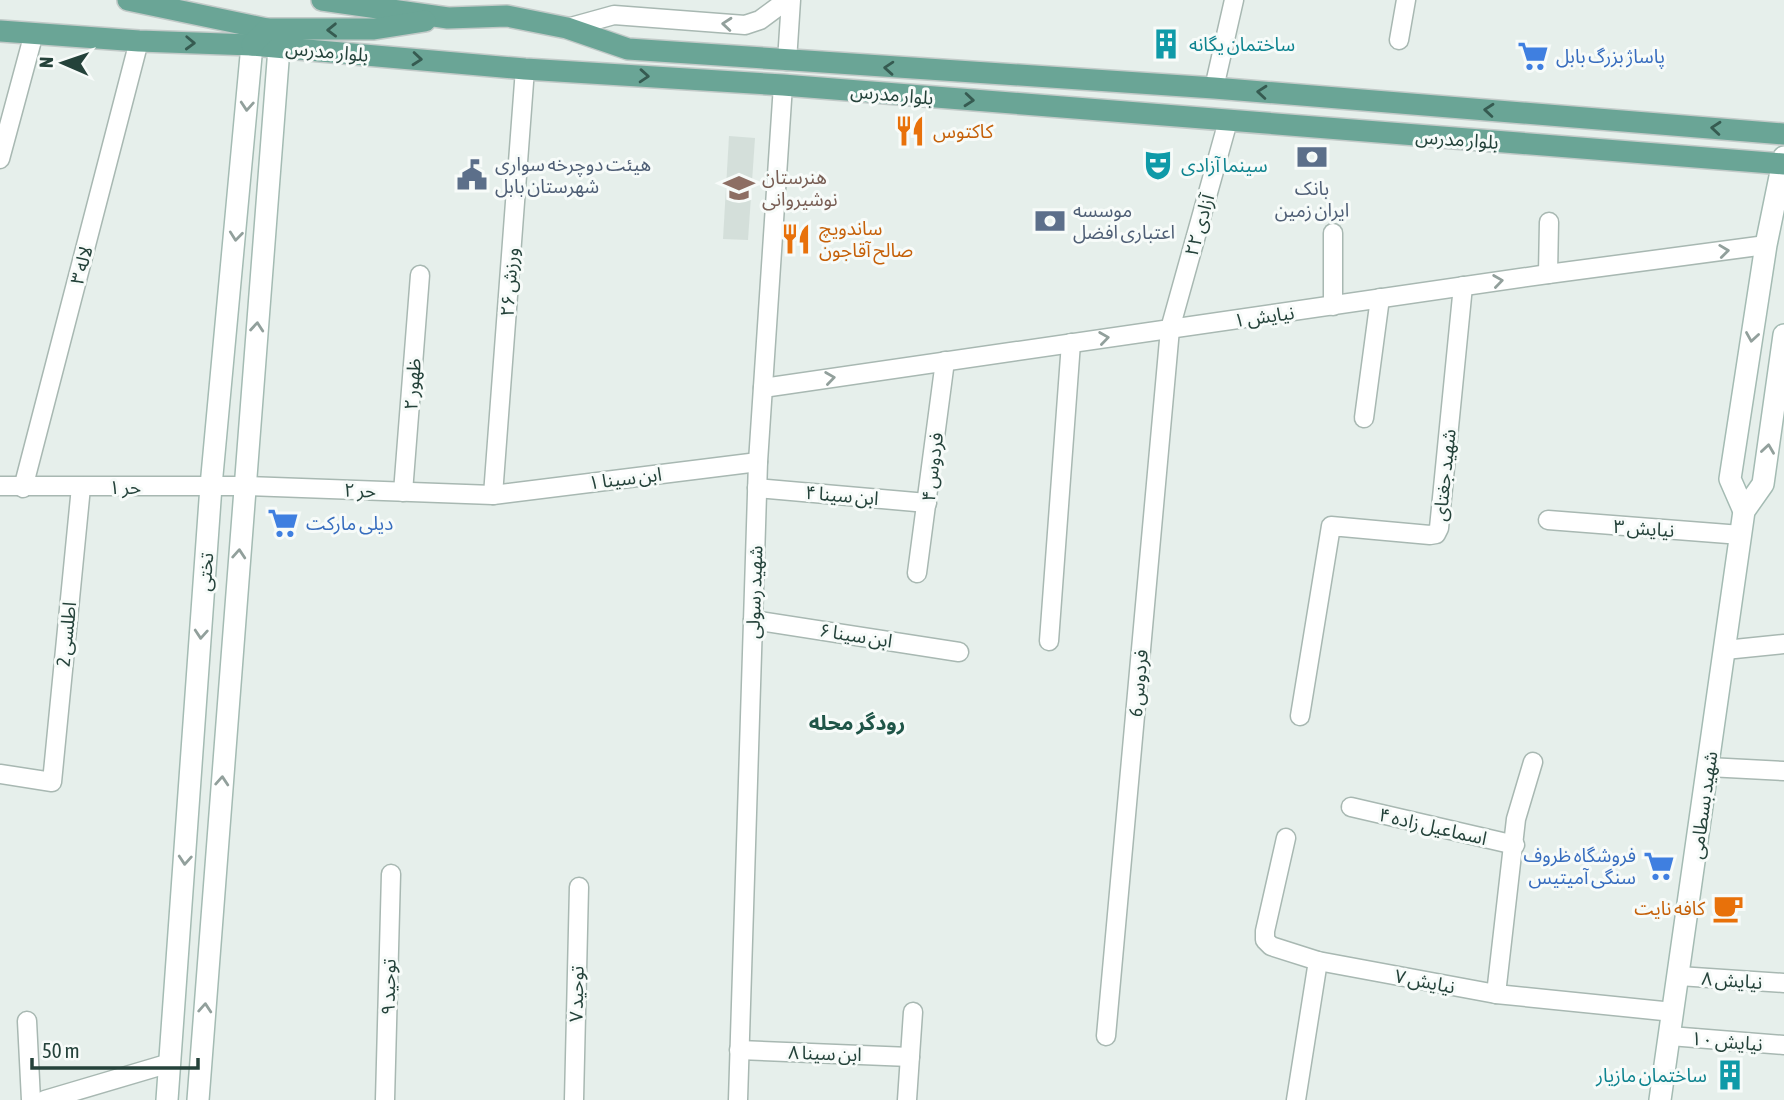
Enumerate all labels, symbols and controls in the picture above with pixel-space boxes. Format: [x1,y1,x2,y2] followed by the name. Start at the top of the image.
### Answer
[721,17,732,32] one-way arrow
[326,22,336,38] one-way arrow
[1149,27,1183,61] building icon: ساختمان یگانه
[28,28,98,98] north arrow
[1189,33,1295,55] place label: ساختمان یگانه
[186,35,196,51] one-way arrow
[284,36,369,67] street label: بلوار مدرس
[1516,39,1550,73] supermarket icon: پاساژ بزرگ بابل
[1556,45,1665,69] place label: پاساژ بزرگ بابل
[412,51,423,66] one-way arrow
[35,56,57,68] text: N
[883,61,894,76] one-way arrow
[639,69,650,84] one-way arrow
[849,79,934,110] street label: بلوار مدرس
[1257,85,1268,100] one-way arrow
[963,92,974,107] one-way arrow
[240,101,255,112] one-way arrow
[1483,103,1494,118] one-way arrow
[893,114,927,148] restaurant icon: کاکتوس
[933,120,994,143] place label: کاکتوس
[1710,121,1721,136] one-way arrow
[1415,125,1499,154] street label: بلوار مدرس
[1295,140,1329,174] bank icon: بانک ایران زمین
[1141,148,1175,182] theatre icon: سینما آزادی
[495,153,651,198] place label: هیئت دوچرخه سواری شهرستان بابل
[1181,154,1268,177] place label: سینما آزادی
[455,158,489,192] public building icon: هیئت دوچرخه سواری شهرستان بابل
[762,166,838,211] place label: هنرستان نوشیروانی
[722,171,756,205] school or university icon: هنرستان نوشیروانی
[1275,177,1349,222] place label: بانک ایران زمین
[1180,190,1220,259] street label: آزادی ٢٢
[1073,199,1175,244] place label: موسسه اعتباری افضل
[1033,204,1067,238] bank icon: موسسه اعتباری افضل
[819,217,913,265] place label: ساندویچ صالح آقاجون
[779,222,813,256] restaurant icon: ساندویچ صالح آقاجون
[229,231,244,242] one-way arrow
[65,243,97,287] street label: لاله ۳
[1718,243,1730,258] one-way arrow
[496,247,523,317] street label: ورزش ۲۶
[1493,273,1504,288] one-way arrow
[1232,301,1296,332] street label: نیایش ۱
[249,321,264,332] one-way arrow
[1098,331,1110,346] one-way arrow
[1745,331,1760,343] one-way arrow
[399,357,426,411] street label: ظهور ۲
[824,371,836,386] one-way arrow
[1428,428,1460,522] street label: شهید جغتای
[917,431,948,503] street label: فردوس ۴
[1760,443,1775,454] one-way arrow
[587,463,663,494] street label: ابن سینا ۱
[109,476,141,499] street label: حر ۱
[343,478,376,503] street label: حر ۲
[804,481,880,510] street label: ابن سینا ۴
[266,506,300,540] supermarket icon: دیلی مارکت
[306,512,393,535] place label: دیلی مارکت
[1613,515,1675,542] street label: نیایش ۳
[741,545,768,639] street label: شهید رسولی
[231,548,246,559] one-way arrow
[193,552,218,592] street label: تختی
[52,601,81,667] street label: اطلسی 2
[818,618,894,653] street label: ابن سینا ۶
[194,628,209,639] one-way arrow
[1124,648,1153,718] street label: فردوس 6
[809,710,905,735] district label: رودگر محله
[1685,750,1722,860] street label: شهید بسطامی
[214,775,229,786] one-way arrow
[1377,803,1489,850] street label: اسماعیل زاده ۴
[1524,844,1636,889] place label: فروشگاه ظروف سنگی آمیتیس
[1642,849,1676,883] supermarket icon: فروشگاه ظروف سنگی آمیتیس
[177,855,192,866] one-way arrow
[1711,891,1745,925] cafe icon: کافه نایت
[1634,897,1706,919] place label: کافه نایت
[377,959,400,1015] street label: توحید ۹
[1393,964,1457,999] street label: نیایش ۷
[565,966,588,1022] street label: توحید ۷
[1701,967,1763,994] street label: نیایش ۸
[197,1002,212,1013] one-way arrow
[32,1026,198,1070] scale bar
[1690,1027,1764,1056] street label: نیایش ۱۰
[42,1038,80,1062] text: 50 m
[788,1041,862,1066] street label: ابن سینا ۸
[1713,1058,1747,1092] building icon: ساختمان مازیار
[1595,1064,1707,1087] place label: ساختمان مازیار

